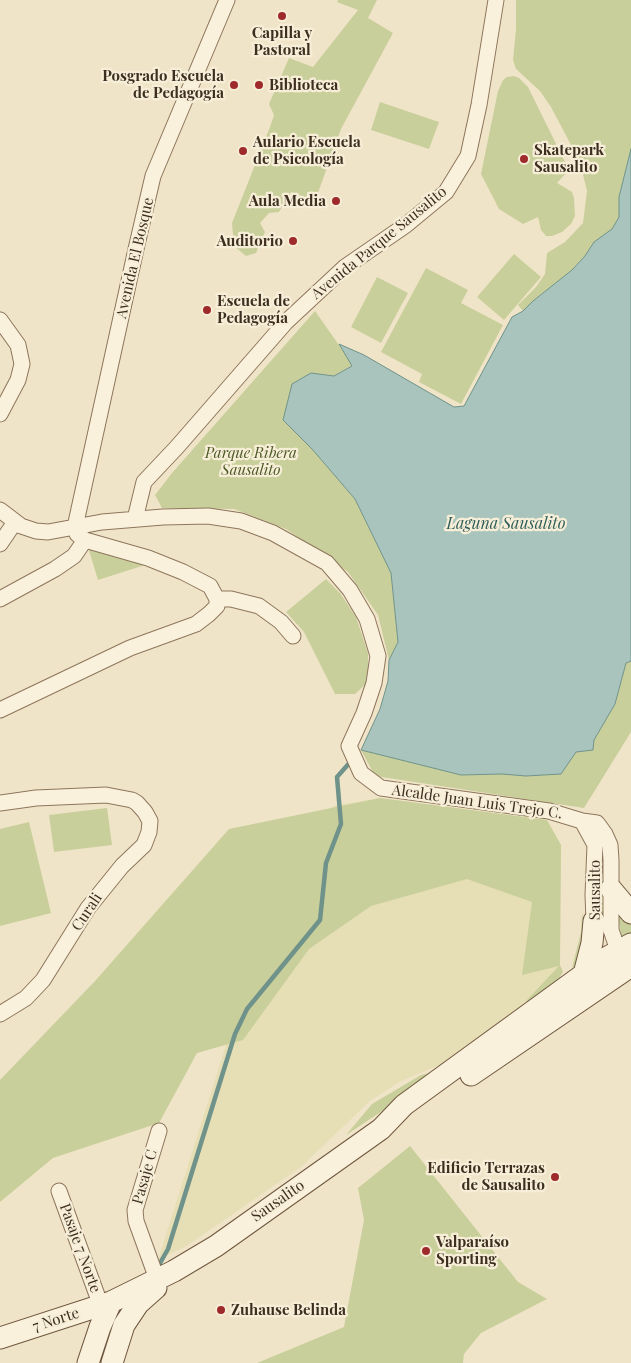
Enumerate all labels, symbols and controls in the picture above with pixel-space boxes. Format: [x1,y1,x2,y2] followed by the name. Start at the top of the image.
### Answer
[276,10,288,22] marker: Capilla y Pastoral
[252,24,312,59] place label: Capilla y Pastoral
[102,67,224,102] place label: Posgrado Escuela de Pedagogía
[269,76,338,94] place label: Biblioteca
[228,79,240,91] marker: Posgrado Escuela de Pedagogía
[253,79,265,91] marker: Biblioteca
[253,133,361,168] place label: Aulario Escuela de Psicología
[534,141,604,176] place label: Skatepark Sausalito
[237,145,249,157] marker: Aulario Escuela de Psicología
[518,153,530,165] marker: Skatepark Sausalito
[308,183,450,303] street label: Avenida Parque Sausalito
[249,192,326,210] place label: Aula Media
[330,195,342,207] marker: Aula Media
[112,196,158,320] street label: Avenida El Bosque
[217,232,283,250] place label: Auditorio
[287,235,299,247] marker: Auditorio
[217,292,290,327] place label: Escuela de Pedagogía
[201,304,213,316] marker: Escuela de Pedagogía
[205,444,297,479] park label: Parque Ribera Sausalito
[447,514,565,534] water label: Laguna Sausalito
[391,781,563,823] street label: Alcalde Juan Luis Trejo C.
[586,860,604,920] street label: Sausalito
[68,890,106,934] street label: Curali
[129,1148,161,1206] street label: Pasaje C
[427,1159,545,1194] place label: Edificio Terrazas de Sausalito
[549,1171,561,1183] marker: Edificio Terrazas de Sausalito
[248,1176,308,1226] street label: Sausalito
[56,1201,104,1295] street label: Pasaje 7 Norte
[436,1233,509,1268] place label: Valparaíso Sporting
[420,1245,432,1257] marker: Valparaíso Sporting
[231,1301,346,1319] place label: Zuhause Belinda
[30,1304,82,1336] street label: 7 Norte
[215,1304,227,1316] marker: Zuhause Belinda

